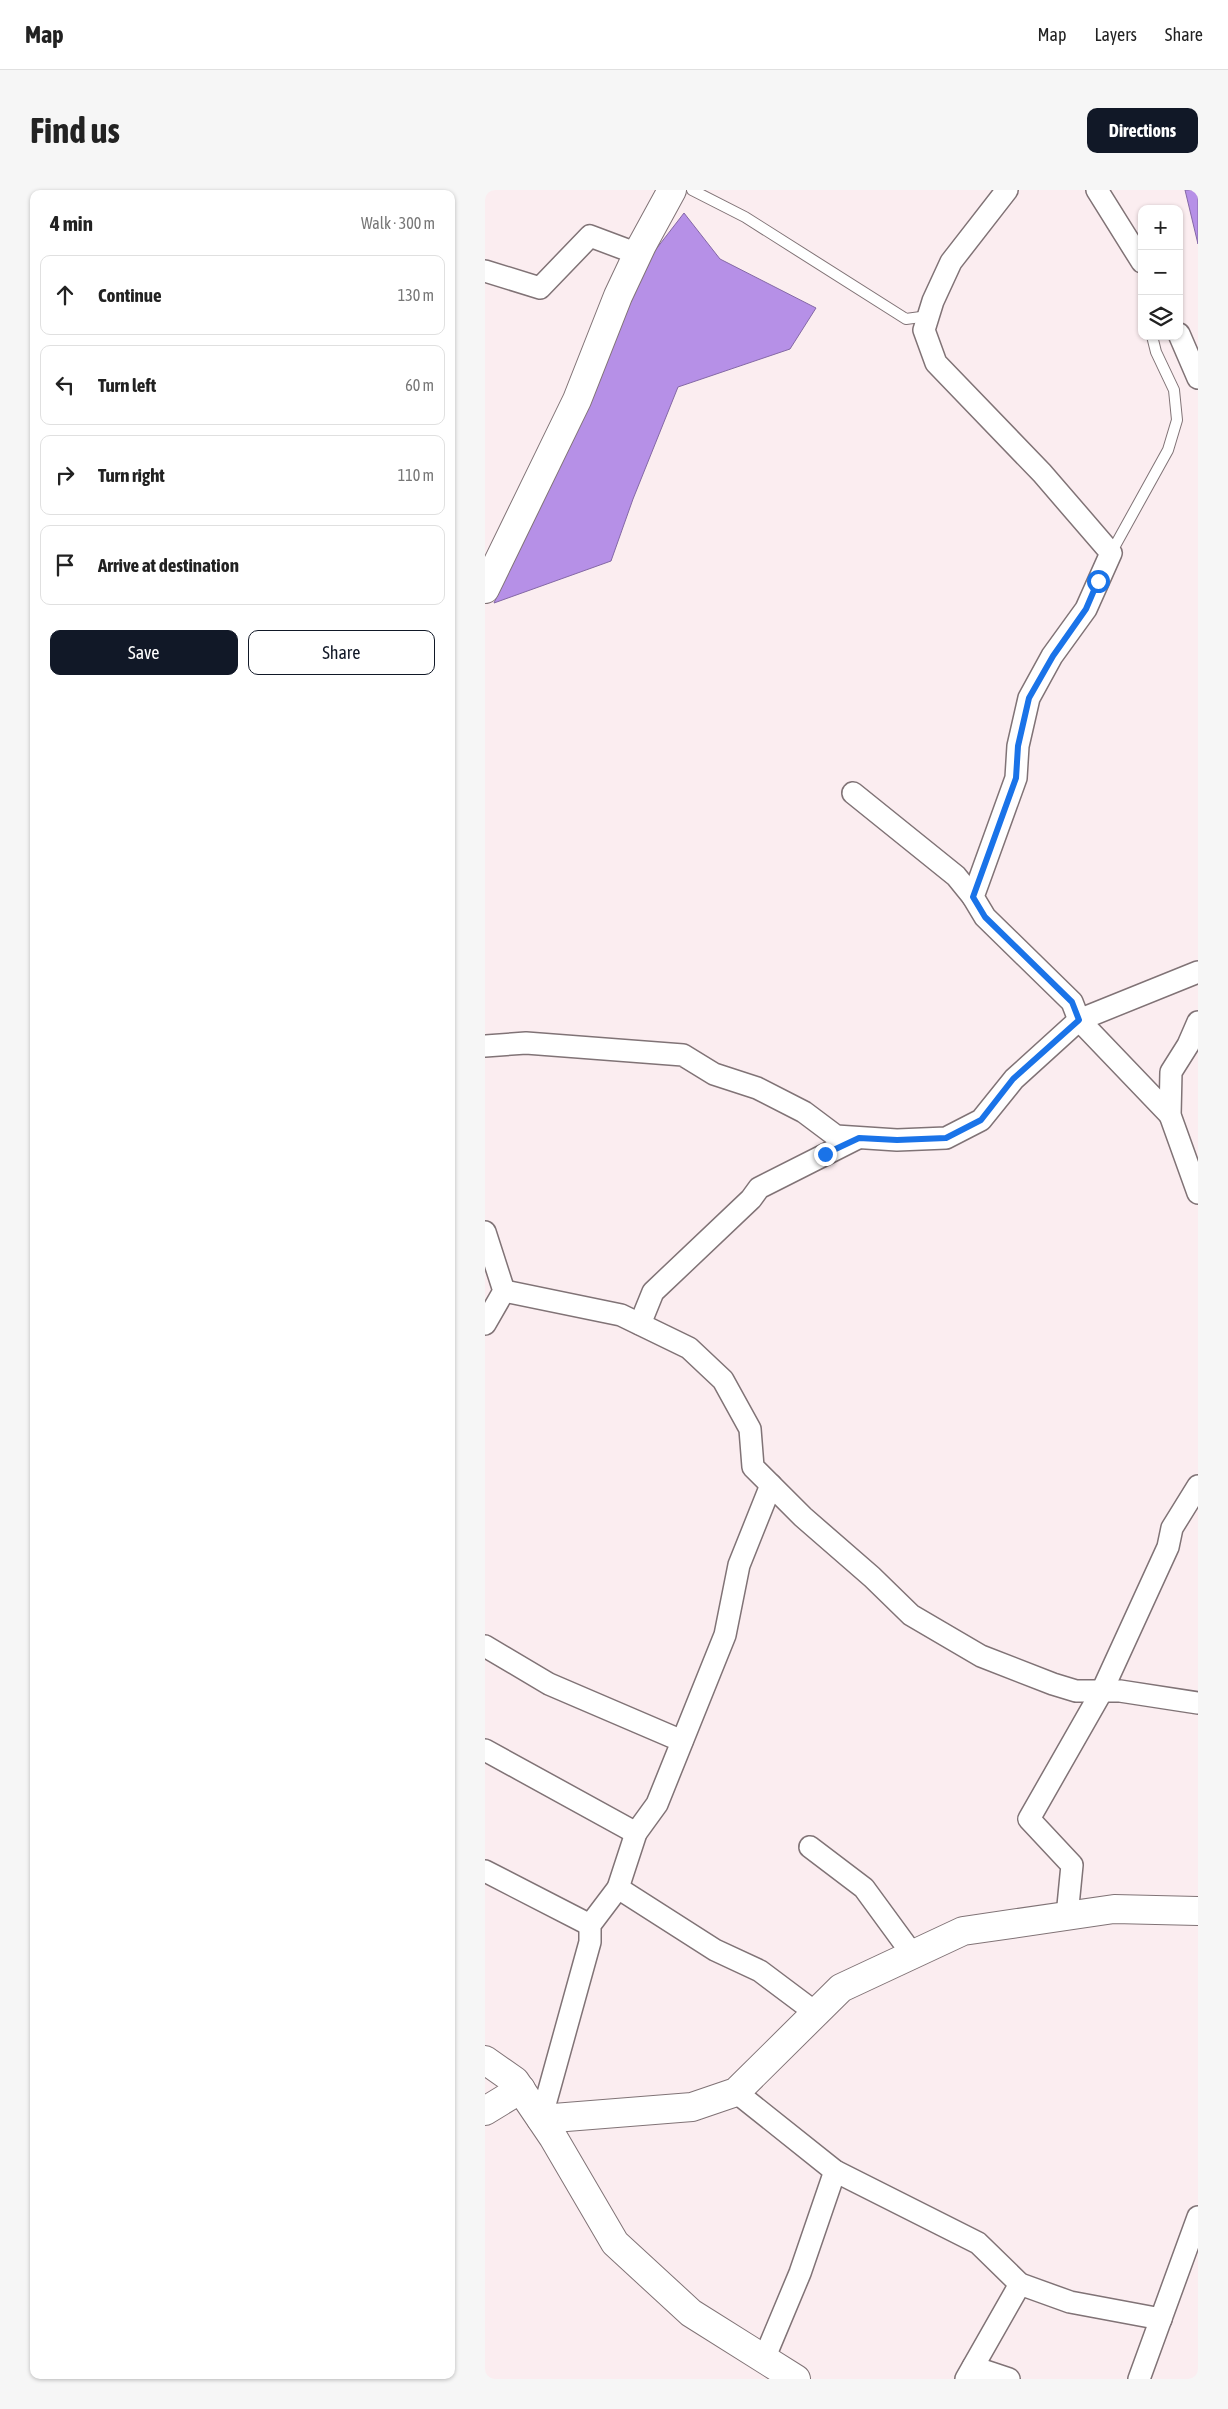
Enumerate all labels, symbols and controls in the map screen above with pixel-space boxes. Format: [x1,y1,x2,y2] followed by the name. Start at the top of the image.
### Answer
[25,21,64,48] text: Map
[1037,24,1066,45] text: Map
[1094,24,1137,45] text: Layers
[1165,24,1203,45] text: Share
[1087,108,1198,153] button: Directions
[30,110,120,150] text: Find us
[1138,205,1183,340] map controls
[1138,205,1183,250] button: +
[50,211,93,235] text: 4 min
[361,214,435,232] text: Walk · 300 m
[1138,250,1183,295] button: −
[51,281,79,309] icon: ahead
[98,284,162,306] text: Continue
[398,286,434,304] text: 130 m
[1138,295,1183,340] button: layers
[51,371,79,399] icon: left
[98,374,156,396] text: Turn left
[405,376,434,394] text: 60 m
[51,461,79,489] icon: right
[98,464,165,486] text: Turn right
[398,466,434,484] text: 110 m
[51,551,79,579] icon: arrive
[98,554,239,576] text: Arrive at destination
[1087,570,1110,593] route start
[50,630,238,675] button: Save
[248,630,435,675] button: Share
[814,1143,837,1166] route end

